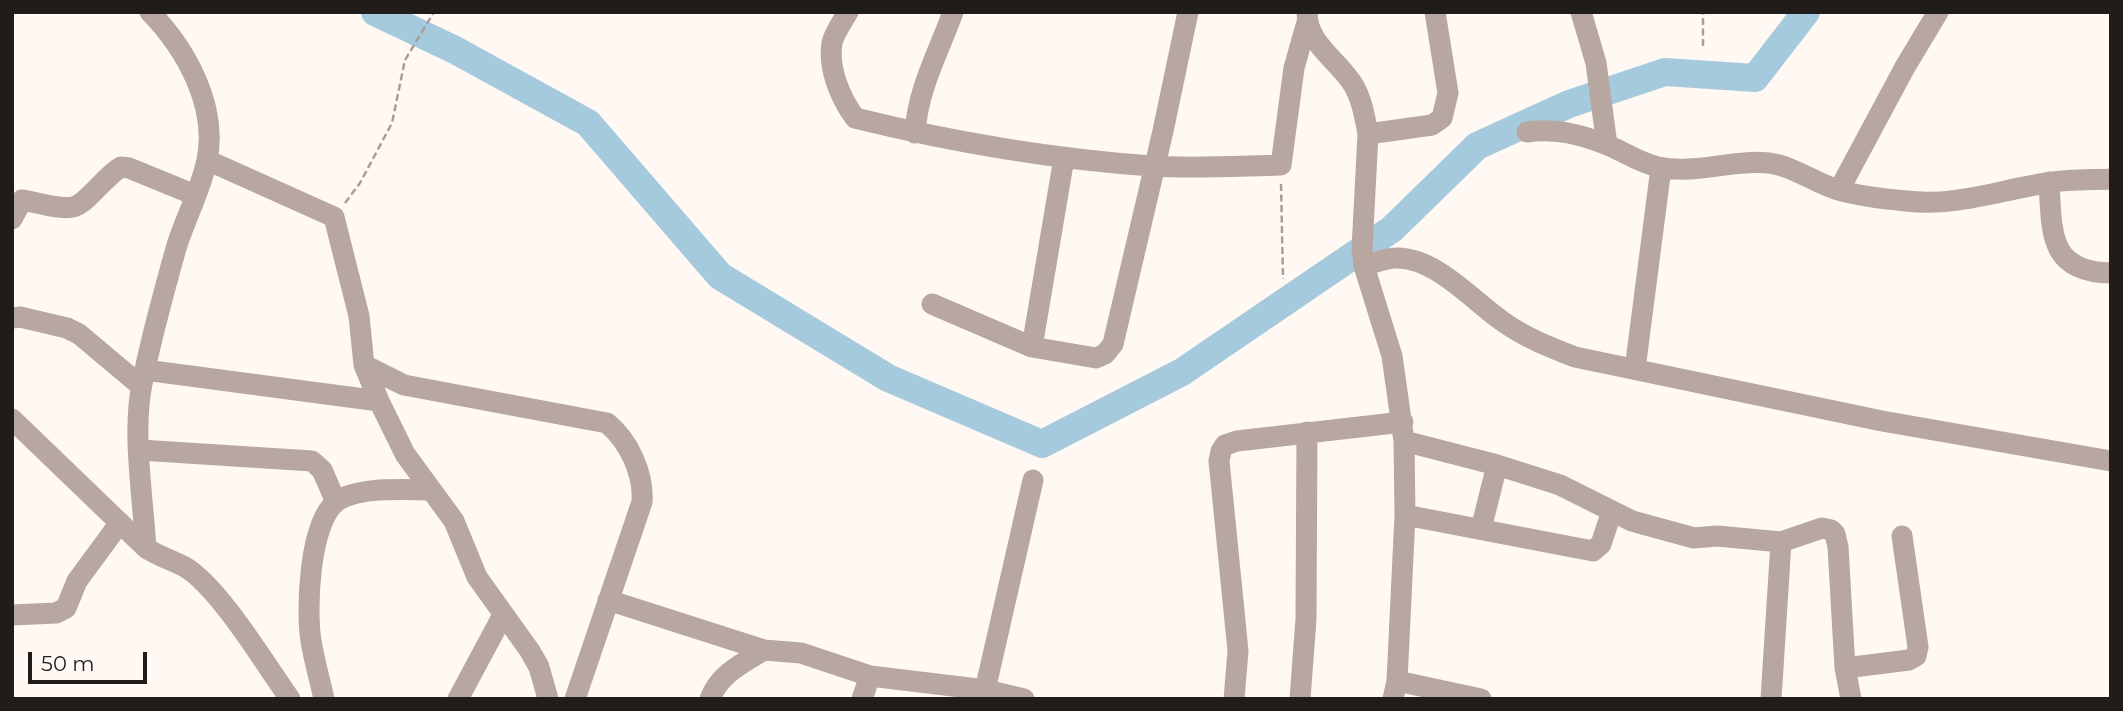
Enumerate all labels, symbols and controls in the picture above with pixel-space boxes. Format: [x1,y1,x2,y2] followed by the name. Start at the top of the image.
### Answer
[32,638,150,682] scale bar
[41,651,95,676] text: 50 m

